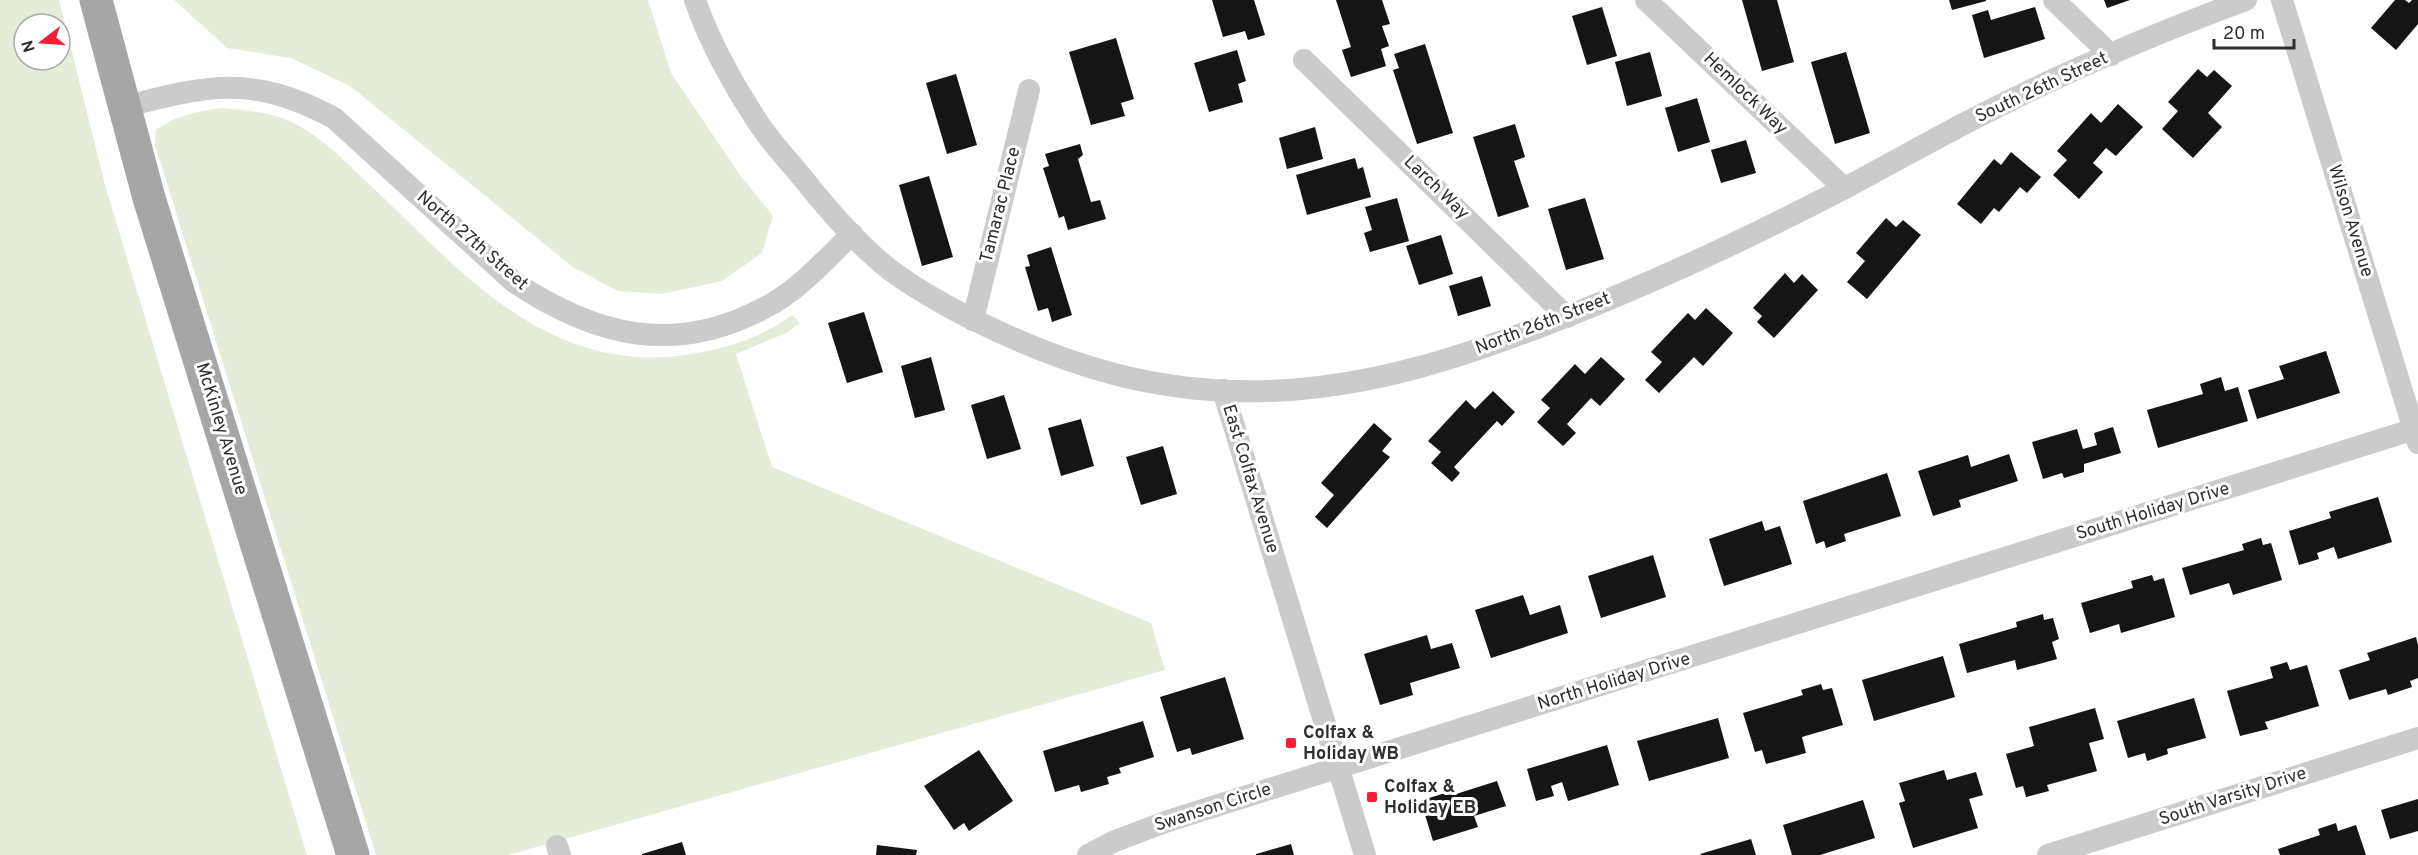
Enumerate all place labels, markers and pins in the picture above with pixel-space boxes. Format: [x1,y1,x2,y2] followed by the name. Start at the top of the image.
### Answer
[1303,722,1399,766] place label: Colfax & Holiday WB
[1284,736,1298,750] marker: Colfax & Holiday WB
[1384,776,1476,820] place label: Colfax & Holiday EB
[1365,790,1379,804] marker: Colfax & Holiday EB

